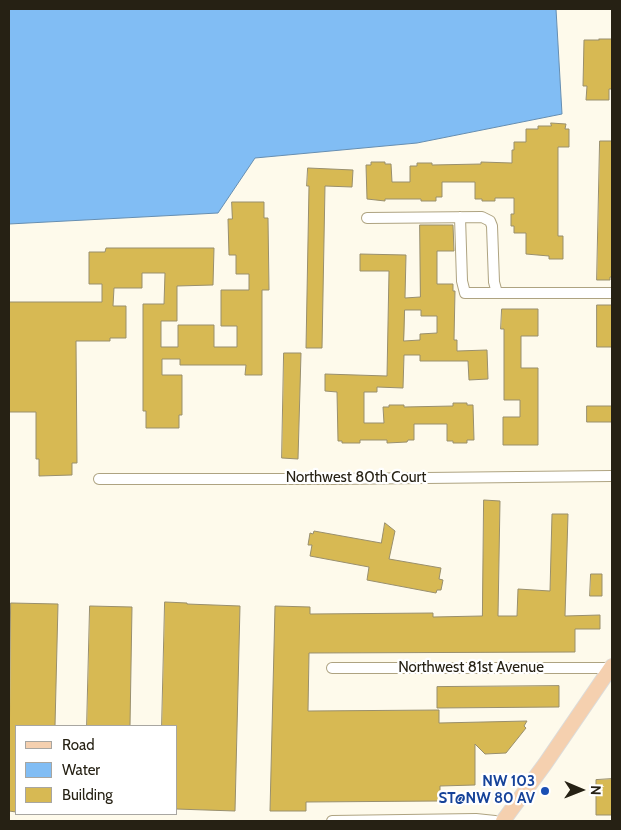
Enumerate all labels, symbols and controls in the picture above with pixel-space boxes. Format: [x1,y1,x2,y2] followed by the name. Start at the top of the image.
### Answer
[286,469,426,487] street label: Northwest 80th Court
[398,659,544,677] street label: Northwest 81st Avenue
[15,725,178,815] legend
[62,736,95,754] text: Road
[62,761,100,779] text: Water
[556,765,606,815] north arrow
[439,773,535,808] place label: NW 103 ST@NW 80 AV
[539,785,551,797] marker: NW 103 ST@NW 80 AV
[587,785,605,795] text: N
[62,786,113,804] text: Building

